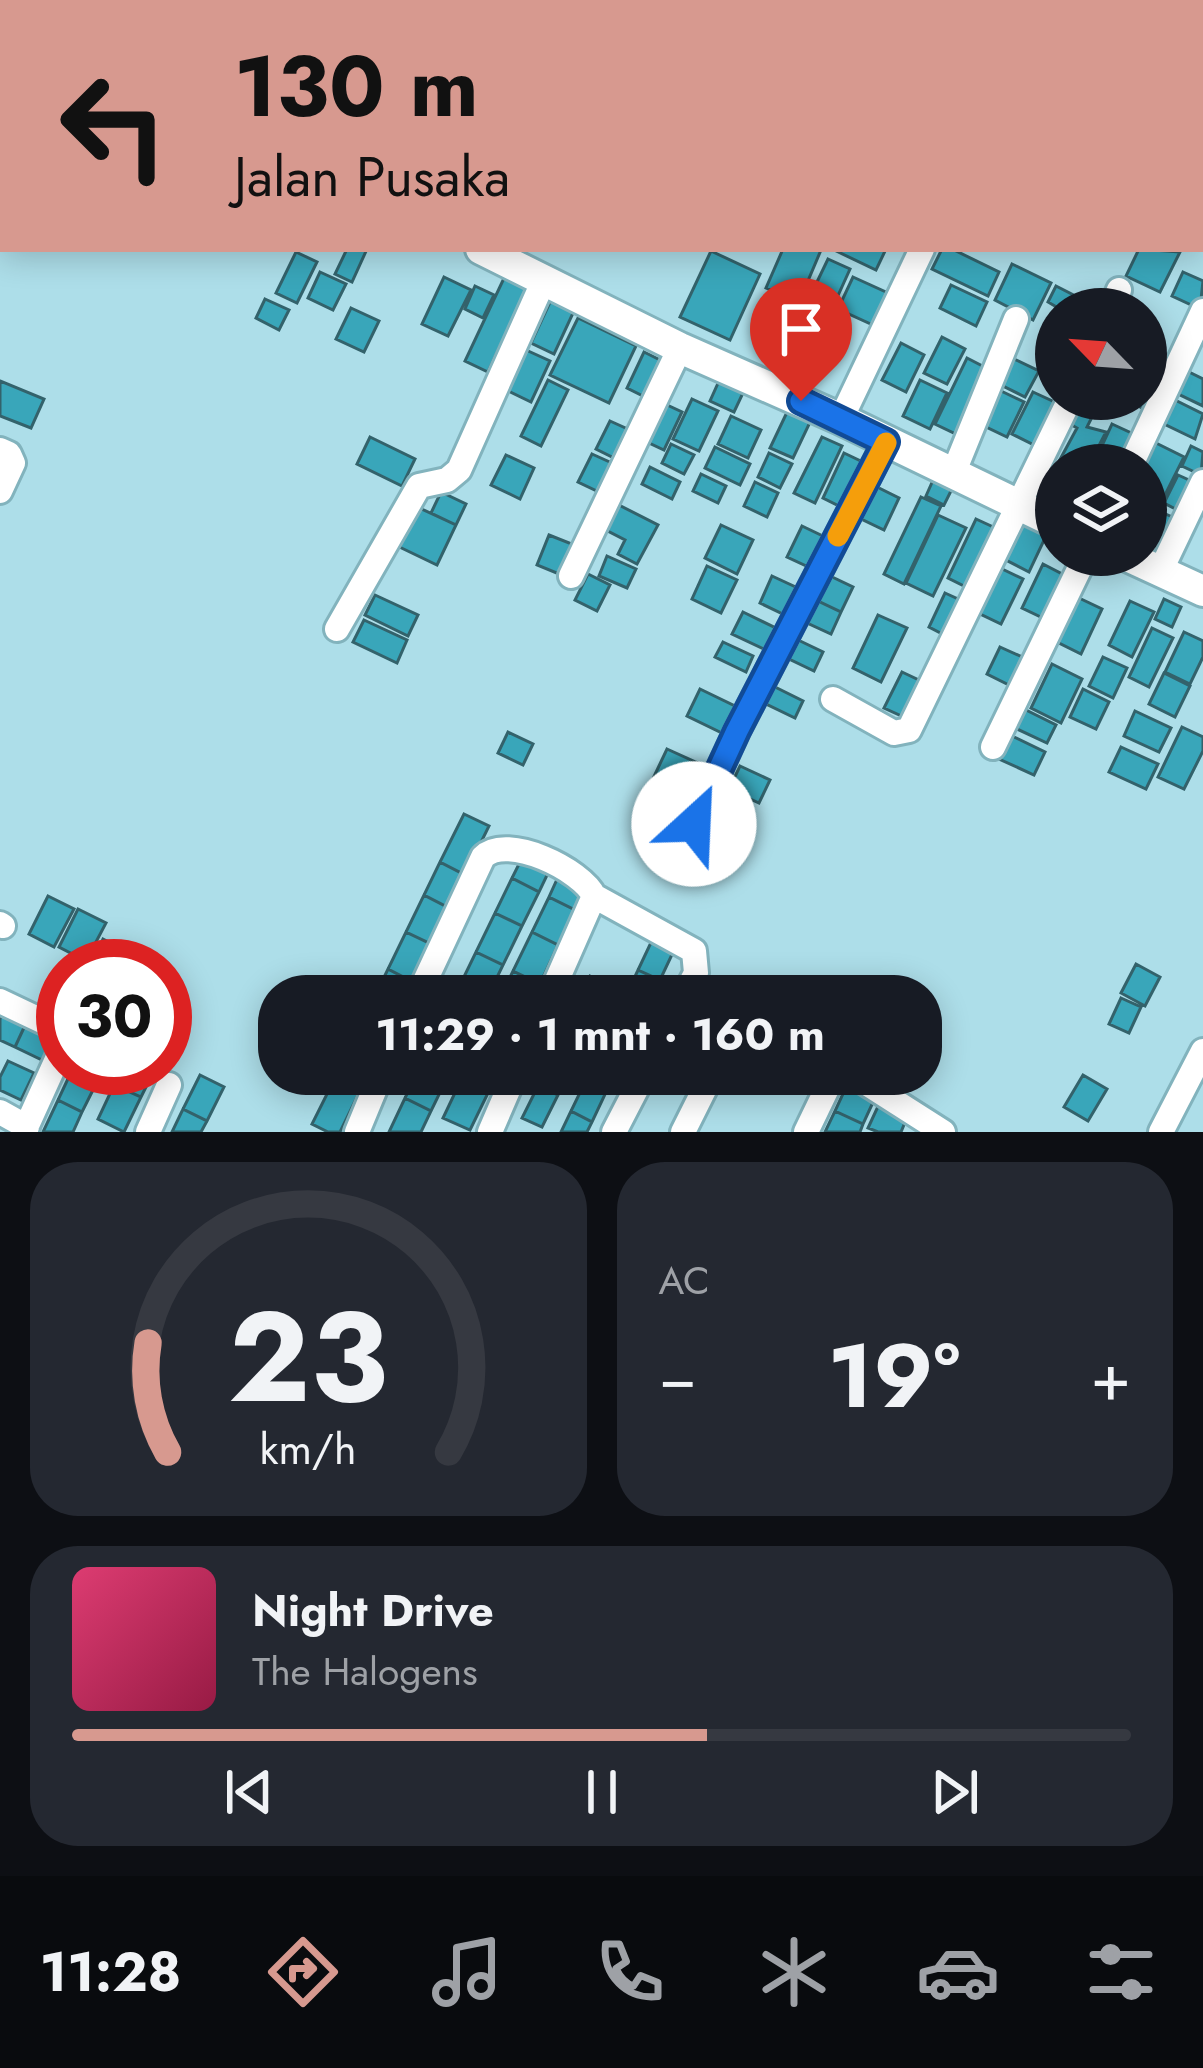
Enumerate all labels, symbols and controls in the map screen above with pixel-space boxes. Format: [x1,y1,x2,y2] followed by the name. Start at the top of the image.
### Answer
[234,26,479,148] text: 130 m
[36,48,192,204] icon: left
[234,138,510,216] text: Jalan Pusaka
[750,278,852,401] pin
[1035,288,1167,420] north arrow
[1035,288,1167,576] map controls
[768,296,834,362] icon: arrive
[1035,444,1167,576] button: layers
[631,761,757,887] position arrow
[36,939,192,1095] speed limit sign: 30
[375,1002,825,1067] text: 11:29 · 1 mnt · 160 m
[659,1252,710,1309] text: AC
[229,1267,388,1448] text: 23
[828,1311,960,1441] text: 19°
[659,1329,697,1425] text: −
[1090,1329,1131,1425] text: +
[260,1418,357,1480] text: km/h
[252,1578,494,1643] text: Night Drive
[252,1643,478,1700] text: The Halogens
[216,1759,282,1825] icon: previous
[569,1759,635,1825] icon: pause
[922,1759,988,1825] icon: next
[261,1930,345,2014] icon: directions
[425,1930,509,2014] icon: music
[588,1930,672,2014] icon: phone
[752,1930,836,2014] icon: climate
[916,1930,1000,2014] icon: car
[1079,1930,1163,2014] icon: filters
[40,1933,181,2011] text: 11:28

